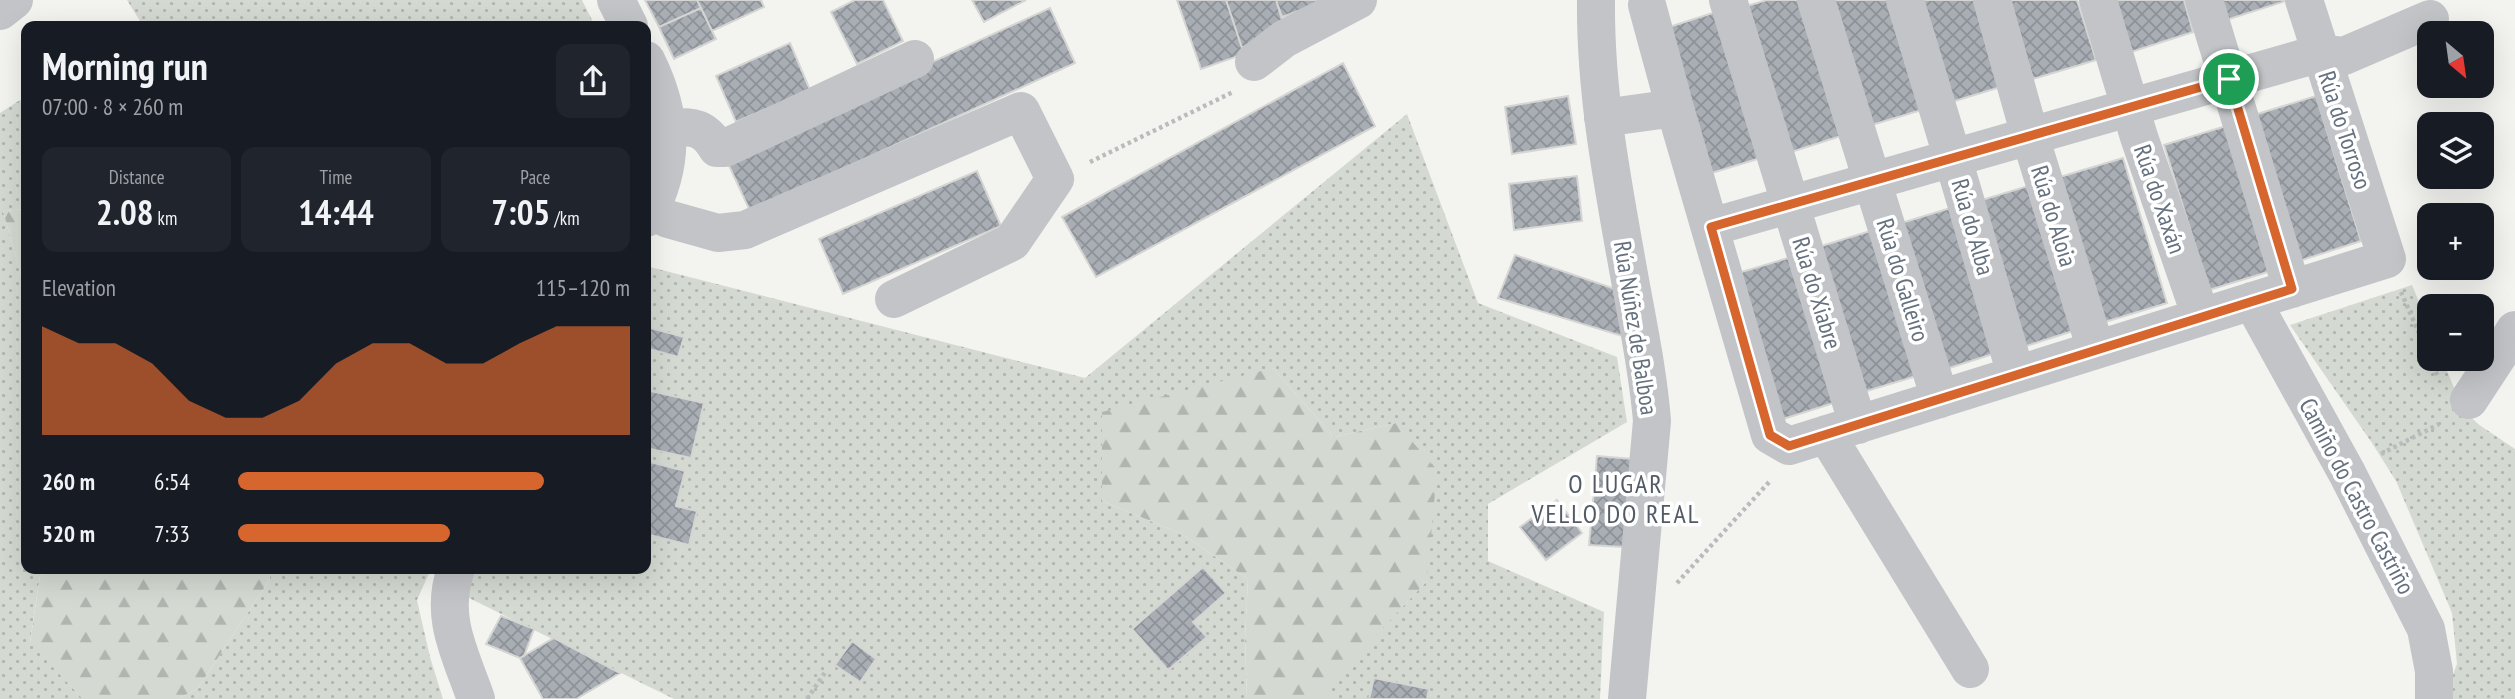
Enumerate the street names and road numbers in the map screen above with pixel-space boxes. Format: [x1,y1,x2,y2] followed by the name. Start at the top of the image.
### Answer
[2311,67,2379,193] street label: Rúa do Torroso
[2127,141,2193,257] street label: Rúa do Xaxán
[2024,162,2084,270] street label: Rúa do Aloia
[1944,175,2002,279] street label: Rúa do Alba
[1870,215,1936,345] street label: Rúa do Galleiro
[1785,233,1849,353] street label: Rúa do Xiabre
[1607,239,1665,417] street label: Rúa Núñez de Balboa
[2292,393,2422,599] street label: Camiño do Castro Castriño

